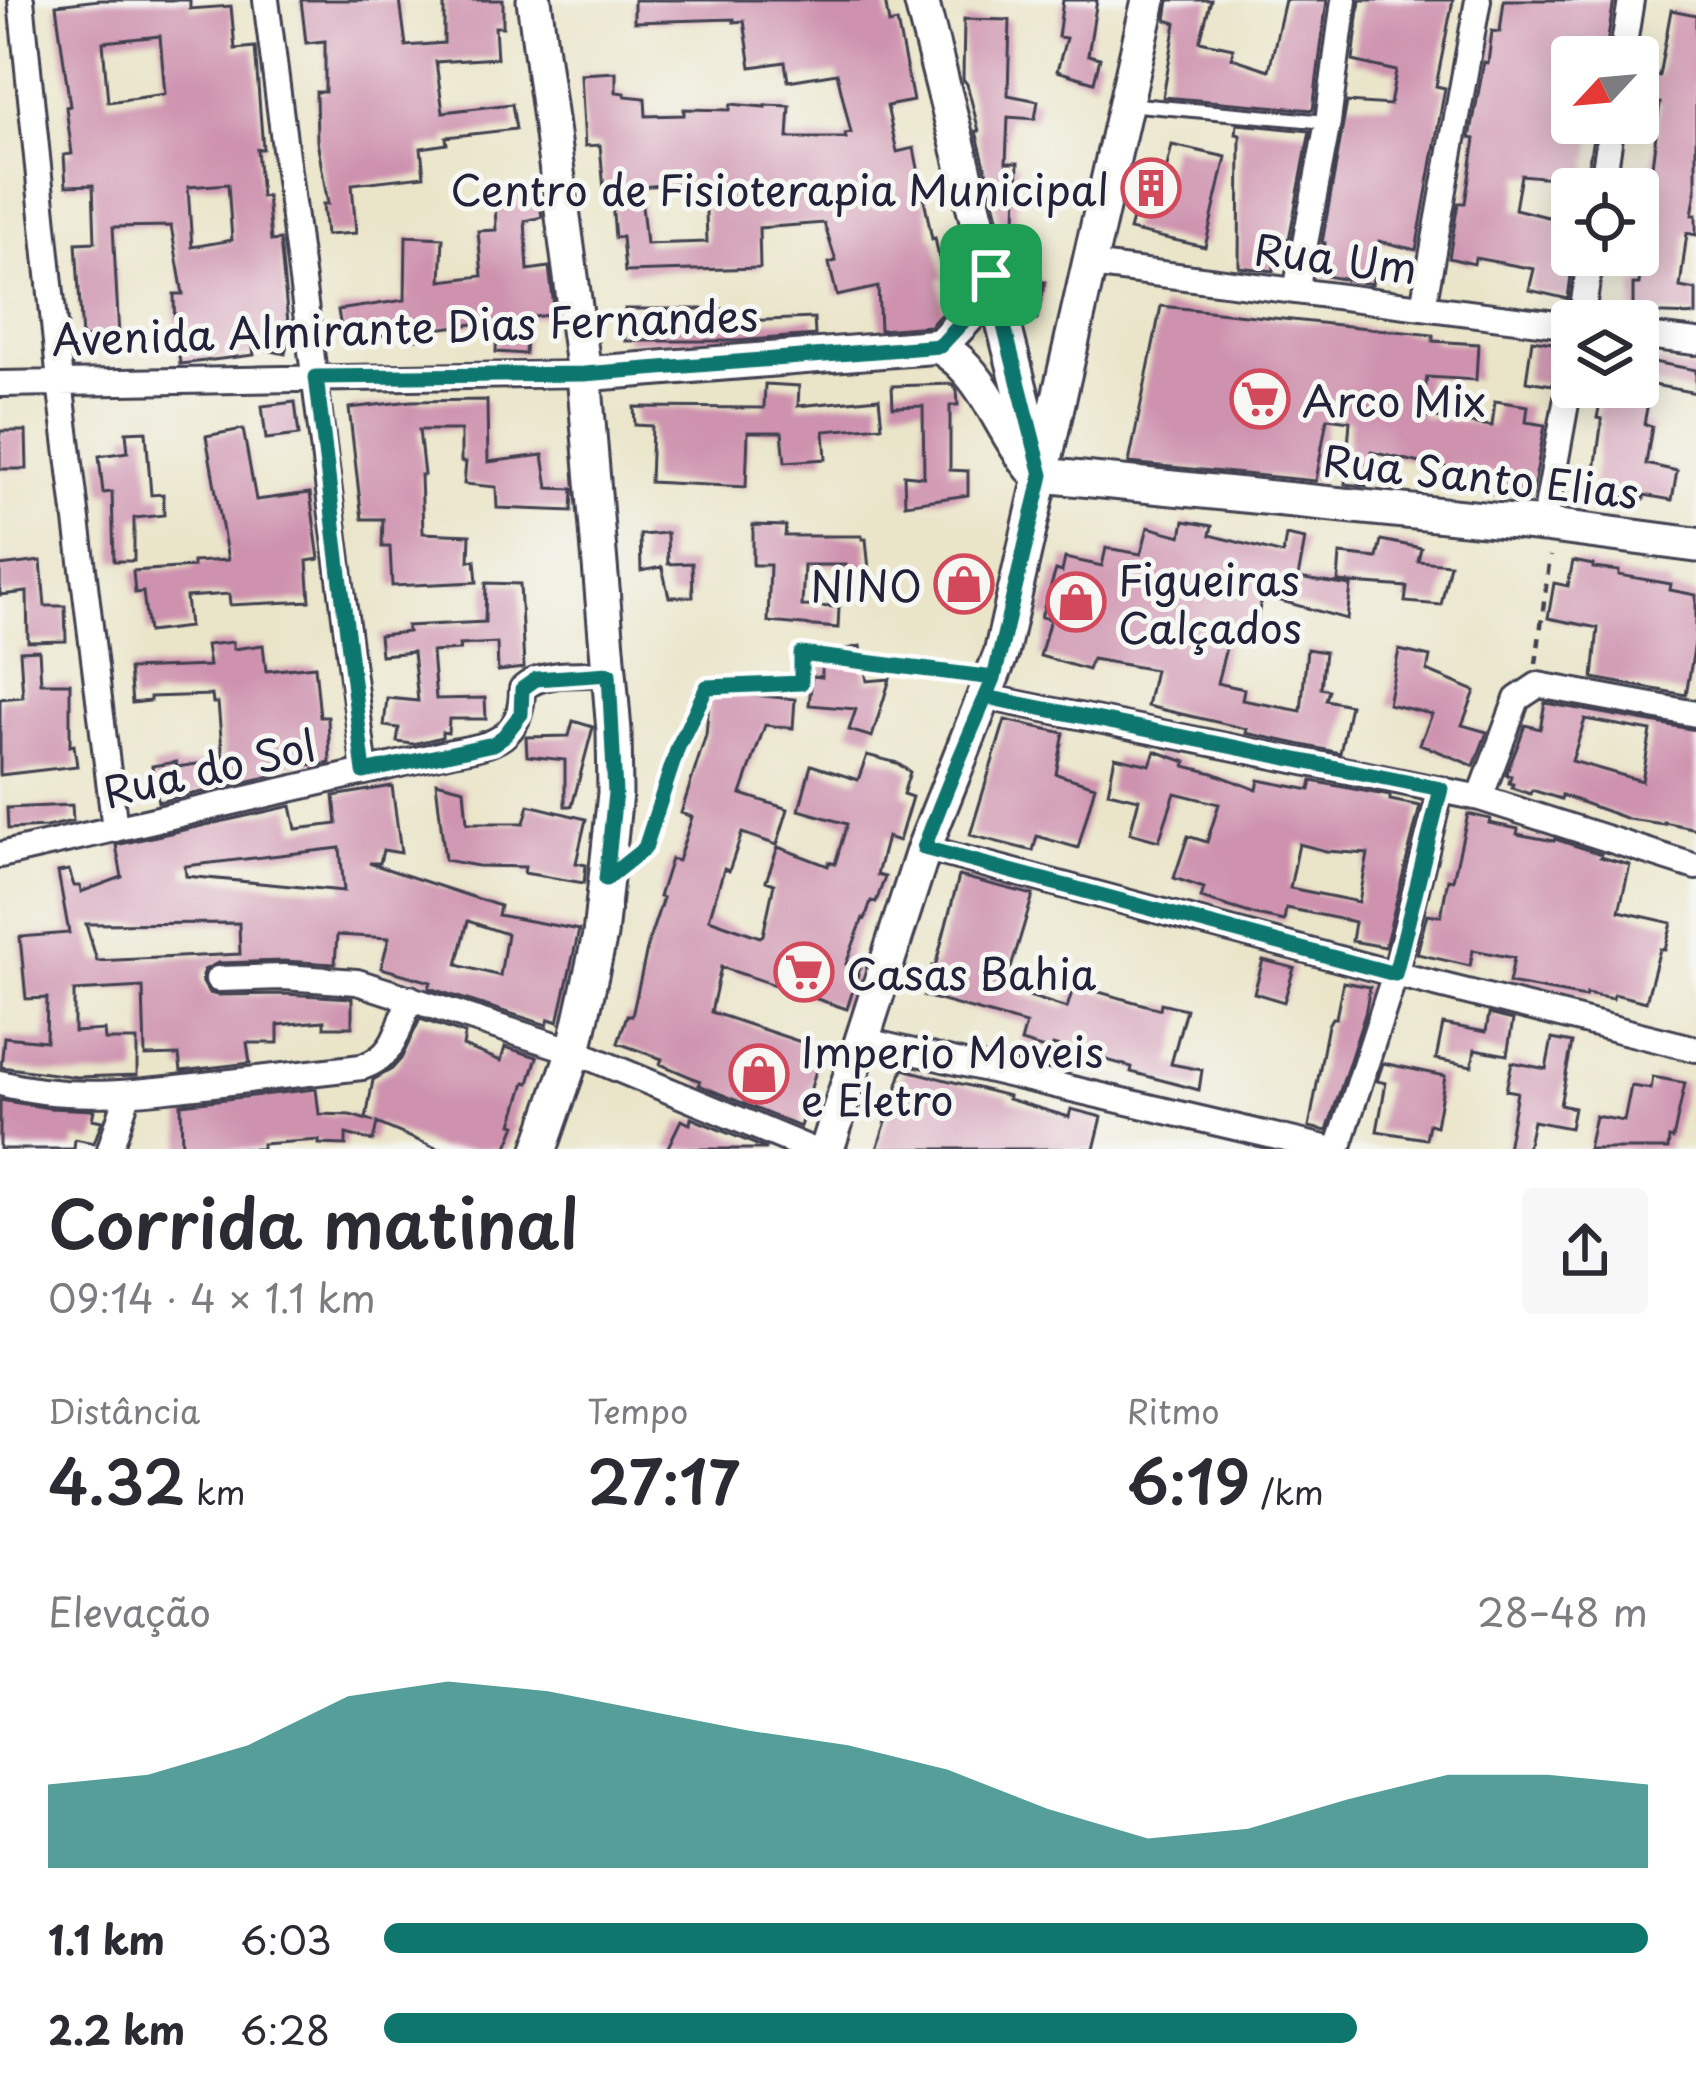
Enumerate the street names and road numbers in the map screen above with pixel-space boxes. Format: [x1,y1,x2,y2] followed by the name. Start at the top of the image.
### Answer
[1251,216,1421,298] street label: Rua Um
[50,282,760,370] street label: Avenida Almirante Dias Fernandes
[1320,427,1642,523] street label: Rua Santo Elias
[96,712,322,822] street label: Rua do Sol

